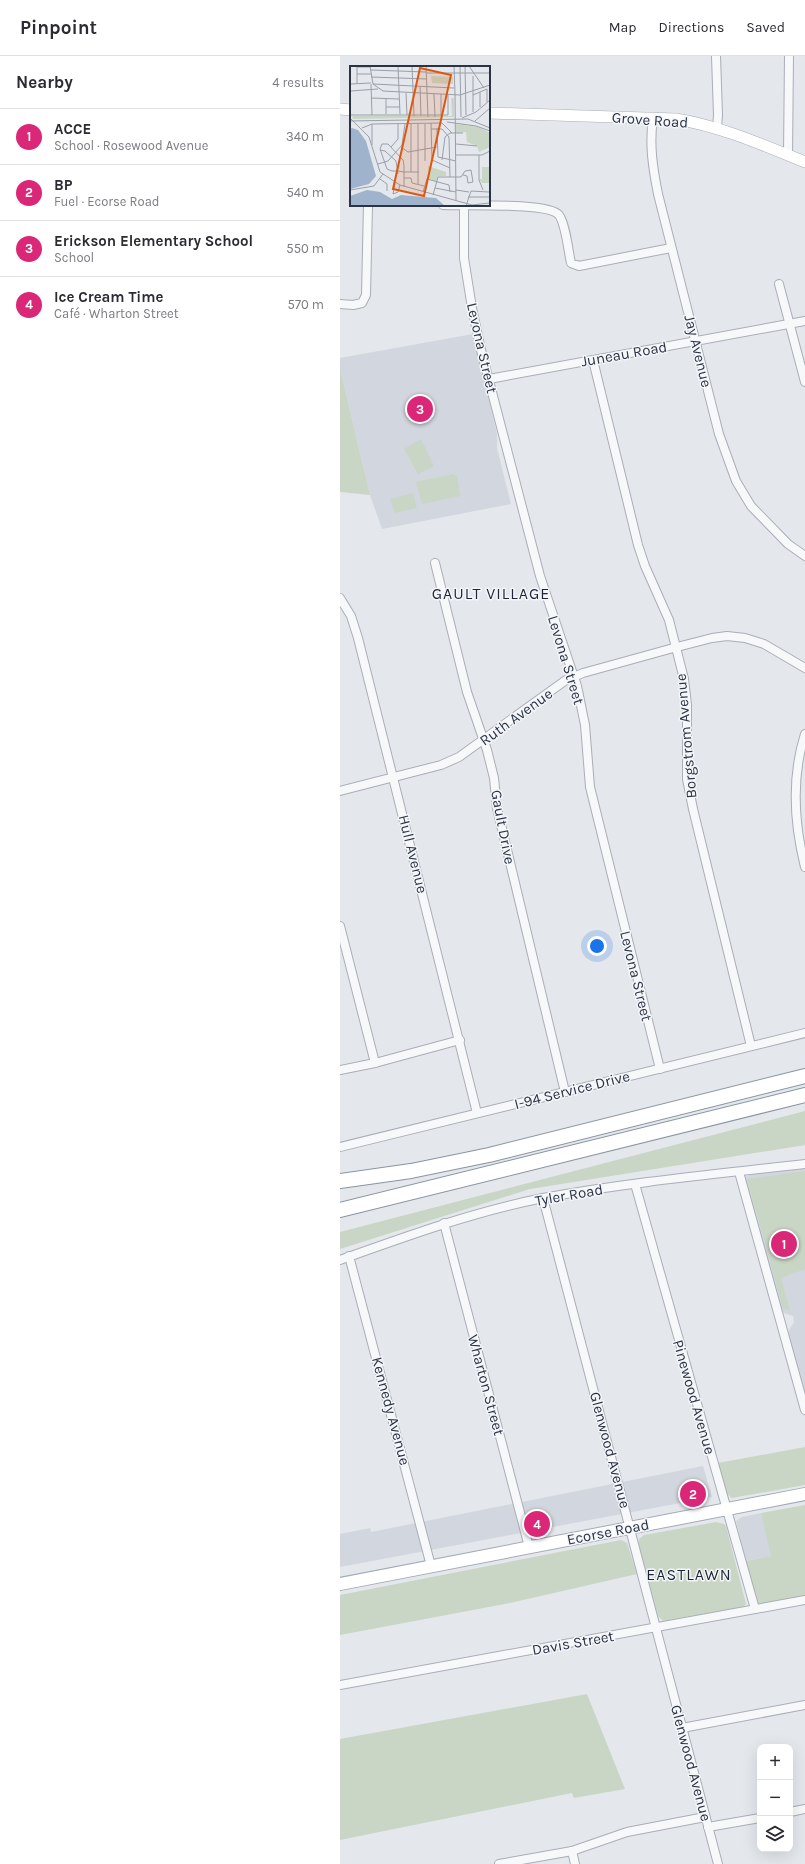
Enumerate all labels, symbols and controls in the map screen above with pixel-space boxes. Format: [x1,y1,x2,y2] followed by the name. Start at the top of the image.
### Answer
[20,17,97,39] text: Pinpoint
[609,19,637,36] text: Map
[659,19,724,36] text: Directions
[746,19,785,36] text: Saved
[350,66,490,206] inset map
[16,72,73,92] text: Nearby
[272,75,324,90] text: 4 results
[611,108,689,132] street label: Grove Road
[54,120,91,138] text: ACCE
[27,129,31,144] text: 1
[286,129,324,144] text: 340 m
[54,138,209,153] text: School · Rosewood Avenue
[54,176,72,194] text: BP
[25,185,33,200] text: 2
[286,185,324,200] text: 540 m
[54,194,160,209] text: Fuel · Ecorse Road
[54,232,253,250] text: Erickson Elementary School
[25,241,33,256] text: 3
[286,241,324,256] text: 550 m
[54,250,94,265] text: School
[54,288,163,306] text: Ice Cream Time
[25,297,33,312] text: 4
[288,297,324,312] text: 570 m
[463,301,501,395] street label: Levona Street
[54,306,179,321] text: Café · Wharton Street
[680,313,716,389] street label: Jay Avenue
[579,338,669,370] street label: Juneau Road
[407,394,433,424] pin: 3
[432,584,550,603] district label: GAULT VILLAGE
[544,613,588,707] street label: Levona Street
[672,673,700,799] street label: Borgstrom Avenue
[476,684,556,750] street label: Ruth Avenue
[487,788,519,866] street label: Gault Drive
[395,813,431,895] street label: Hull Avenue
[616,929,656,1023] street label: Levona Street
[587,936,607,956] your location
[512,1067,632,1113] street label: I-94 Service Drive
[534,1180,604,1210] street label: Tyler Road
[771,1229,797,1259] pin: 1
[464,1333,508,1438] street label: Wharton Street
[669,1338,719,1456] street label: Pinewood Avenue
[368,1355,414,1467] street label: Kennedy Avenue
[586,1390,634,1510] street label: Glenwood Avenue
[680,1479,706,1509] pin: 2
[524,1509,550,1539] pin: 4
[565,1515,651,1549] street label: Ecorse Road
[646,1565,732,1584] district label: EASTLAWN
[531,1627,616,1659] street label: Davis Street
[667,1703,715,1823] street label: Glenwood Avenue
[757,1744,793,1852] map controls
[757,1744,793,1780] button: +
[757,1780,793,1816] button: −
[757,1816,793,1852] button: layers

